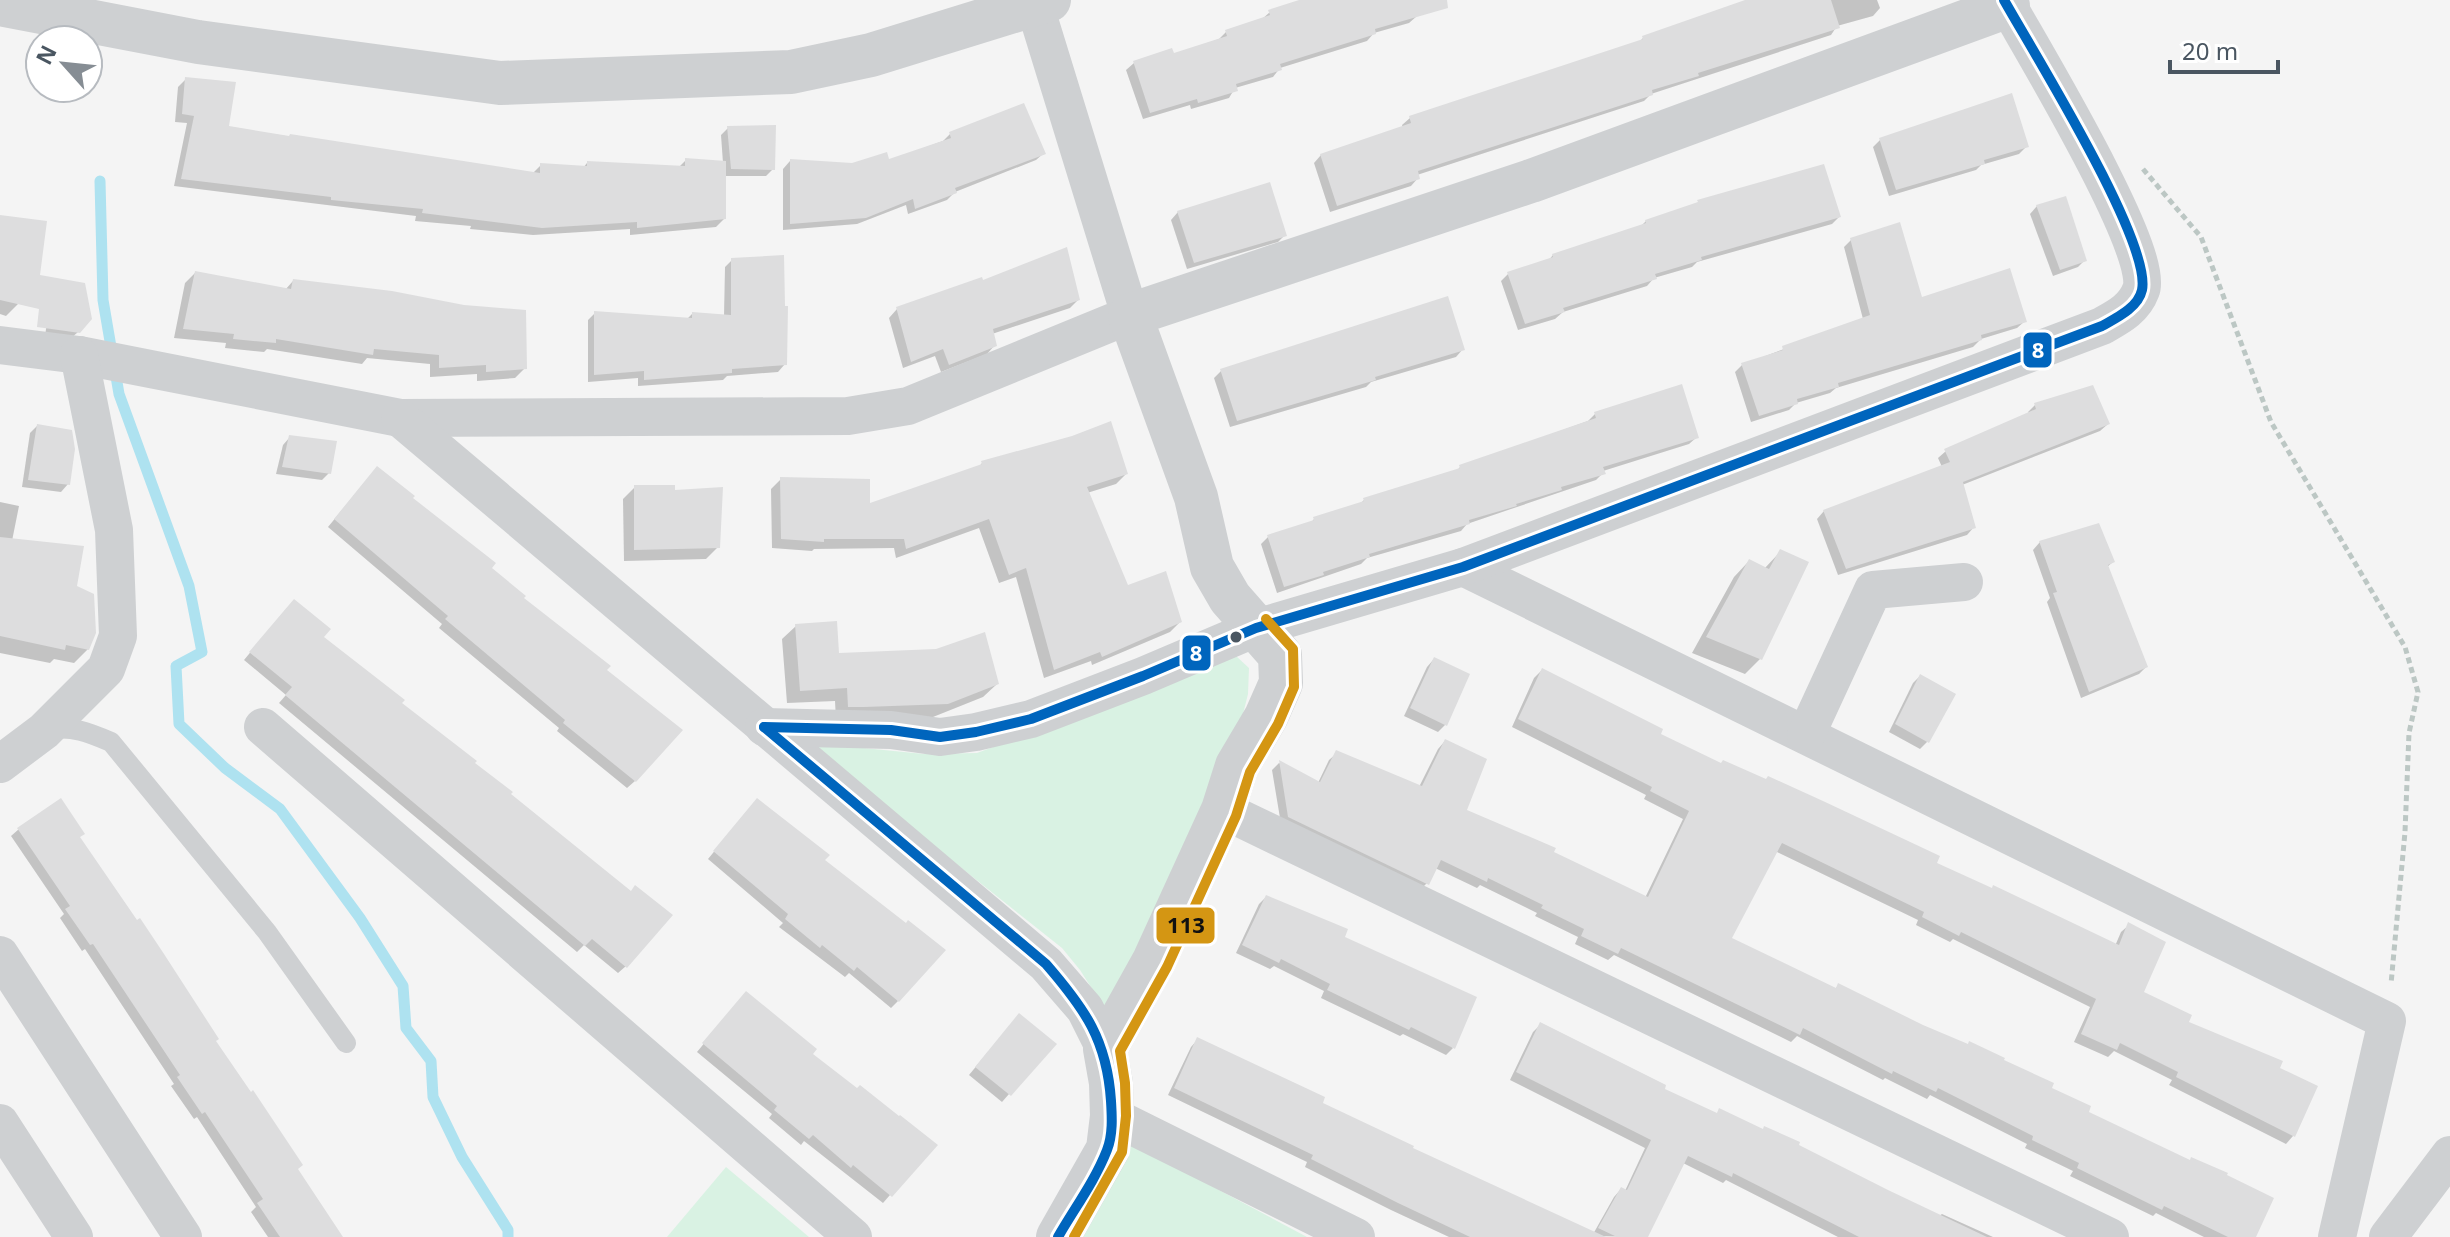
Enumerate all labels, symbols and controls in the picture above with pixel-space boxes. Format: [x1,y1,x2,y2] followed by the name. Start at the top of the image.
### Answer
[24,24,104,104] north arrow
[2170,24,2278,74] scale bar
[2182,34,2238,67] text: 20 m
[28,40,63,69] text: N
[2022,331,2053,369] line badge: 8
[2032,334,2044,364] text: 8
[1228,629,1244,645] unlabelled marker
[1181,634,1212,672] line badge: 8
[1190,637,1202,667] text: 8
[1155,906,1216,945] line badge: 113
[1167,909,1205,939] text: 113

